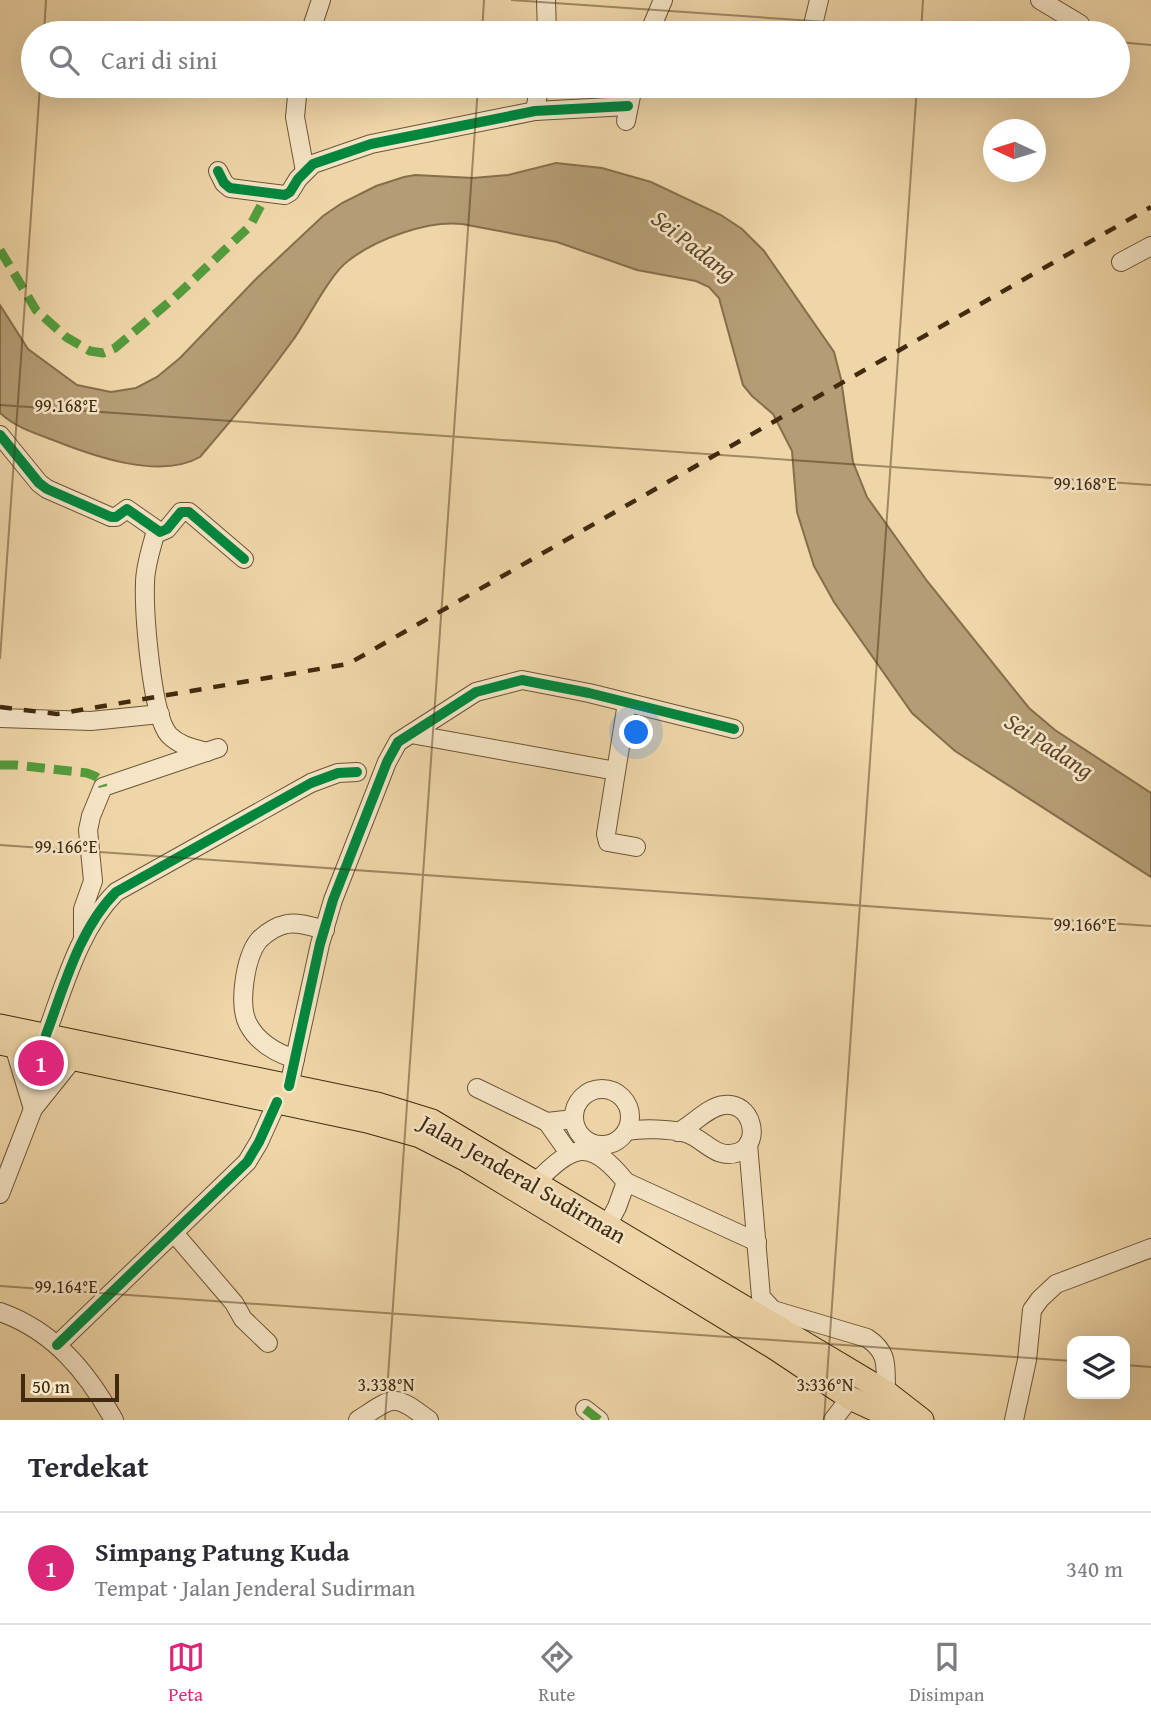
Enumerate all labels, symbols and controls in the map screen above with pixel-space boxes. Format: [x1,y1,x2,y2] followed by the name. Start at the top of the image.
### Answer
[21,21,1130,98] search box
[101,40,218,79] text: Cari di sini
[45,41,83,79] icon: search
[983,119,1046,182] north arrow
[644,201,745,290] water label: Sei Padang
[34,392,98,419] text: 99.168°E
[1053,470,1117,497] text: 99.168°E
[998,704,1101,788] water label: Sei Padang
[619,715,653,749] your location
[34,833,98,860] text: 99.166°E
[1053,911,1117,938] text: 99.166°E
[18,1037,64,1089] pin: 1
[411,1104,633,1251] street label: Jalan Jenderal Sudirman
[34,1273,98,1300] text: 99.164°E
[1067,1336,1130,1399] map controls
[1067,1336,1130,1399] button: layers
[21,1371,119,1403] scale bar
[357,1371,415,1398] text: 3.338°N
[796,1371,854,1398] text: 3.336°N
[32,1372,70,1400] text: 50 m
[28,1444,148,1488] text: Terdekat
[95,1532,349,1571] text: Simpang Patung Kuda
[45,1552,57,1585] text: 1
[1066,1552,1123,1585] text: 340 m
[95,1571,415,1604] text: Tempat · Jalan Jenderal Sudirman
[167,1638,205,1708] tab: Peta
[538,1638,576,1708] tab: Rute
[909,1638,984,1708] tab: Disimpan

